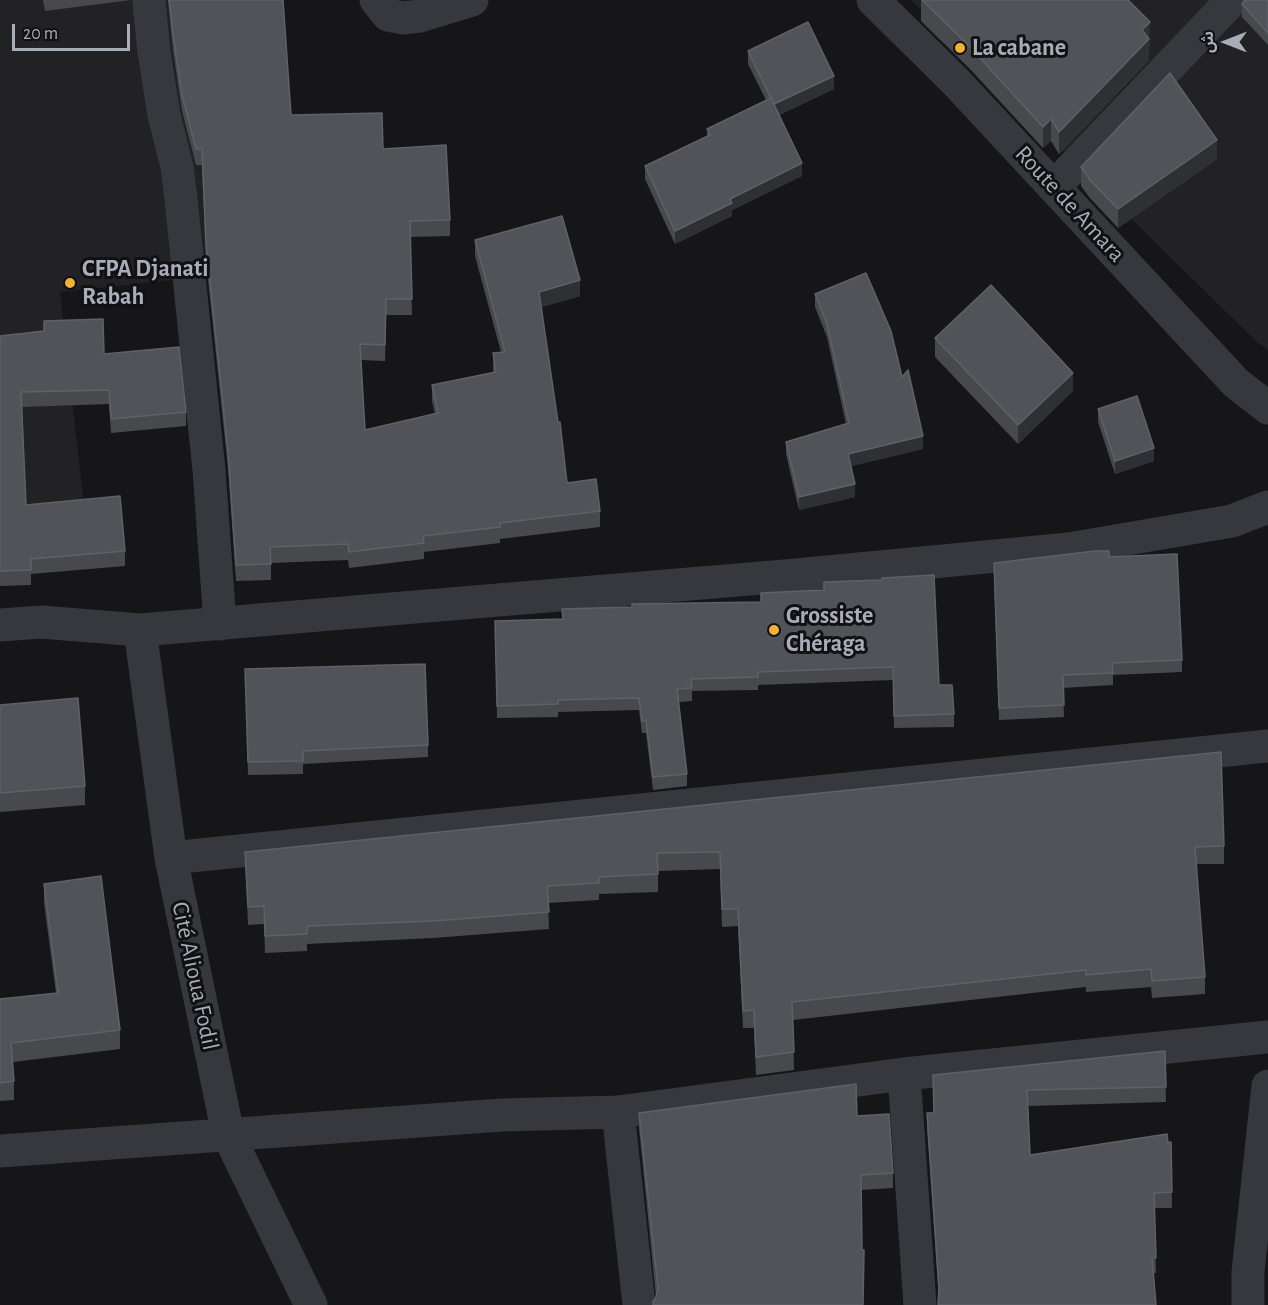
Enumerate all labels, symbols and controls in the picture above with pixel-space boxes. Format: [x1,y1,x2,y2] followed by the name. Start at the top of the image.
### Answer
[15,12,134,50] scale bar
[1196,12,1256,72] north arrow
[23,25,58,43] text: 20 m
[1200,31,1216,53] text: ش
[972,34,1066,62] place label: La cabane
[953,41,967,55] marker: La cabane
[1009,140,1131,268] street label: Route de Amara
[82,255,208,311] place label: CFPA Djanati Rabah
[63,276,77,290] marker: CFPA Djanati Rabah
[786,602,873,658] place label: Grossiste Chéraga
[767,623,781,637] marker: Grossiste Chéraga
[165,899,225,1053] street label: Cité Alioua Fodil

